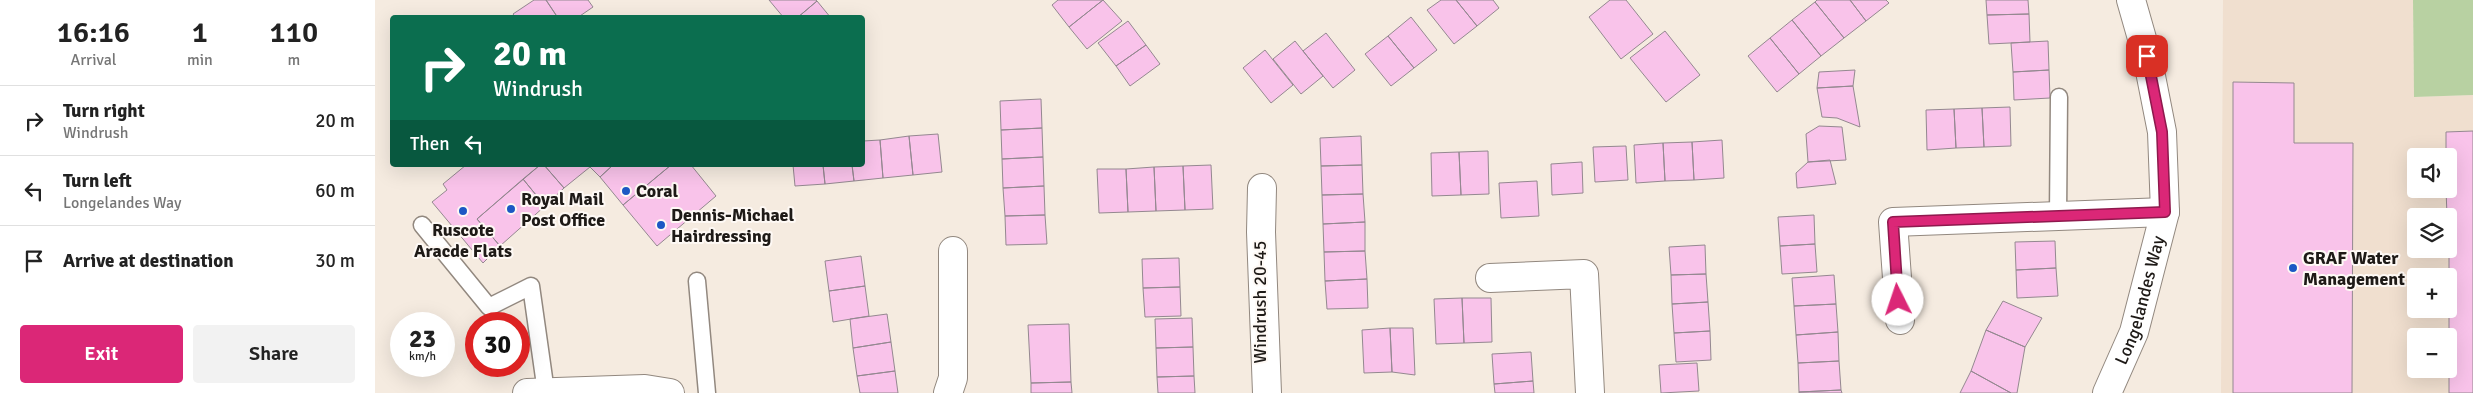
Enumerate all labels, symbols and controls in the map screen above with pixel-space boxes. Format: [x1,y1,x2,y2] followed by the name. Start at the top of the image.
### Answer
[57,14,130,51] text: 16:16
[192,14,208,51] text: 1
[270,14,318,51] text: 110
[493,32,567,75] text: 20 m
[410,35,475,100] icon: right
[2126,35,2168,77] pin
[2133,42,2161,70] icon: arrive
[70,50,116,70] text: Arrival
[187,50,213,70] text: min
[287,50,300,70] text: m
[493,75,583,102] text: Windrush
[63,99,145,123] text: Turn right
[20,107,48,135] icon: right
[315,109,355,133] text: 20 m
[63,123,129,143] text: Windrush
[460,130,488,158] icon: left
[410,132,450,156] text: Then
[2407,148,2457,378] map controls
[2407,148,2457,198] button: sound
[63,169,132,193] text: Turn left
[20,177,48,205] icon: left
[315,179,355,203] text: 60 m
[636,180,678,202] place label: Coral
[620,185,632,197] marker: Coral
[521,188,605,231] place label: Royal Mail Post Office
[63,193,181,213] text: Longelandes Way
[505,203,517,215] marker: Royal Mail Post Office
[671,204,795,247] place label: Dennis-Michael Hairdressing
[457,205,469,217] marker: Ruscote Aracde Flats
[2407,208,2457,258] button: layers
[414,219,512,262] place label: Ruscote Aracde Flats
[655,219,667,231] marker: Dennis-Michael Hairdressing
[2110,233,2170,368] street label: Longelandes Way
[1249,241,1271,363] street label: Windrush 20-45
[20,247,48,275] icon: arrive
[2303,247,2405,290] place label: GRAF Water Management
[63,249,234,273] text: Arrive at destination
[315,249,355,273] text: 30 m
[2287,262,2299,274] marker: GRAF Water Management
[2407,268,2457,318] button: +
[1871,273,1923,325] position arrow
[465,312,530,377] speed limit sign: 30
[409,323,436,354] text: 23
[20,325,183,383] button: Exit
[193,325,355,383] button: Share
[2407,328,2457,378] button: −
[409,349,436,364] text: km/h

